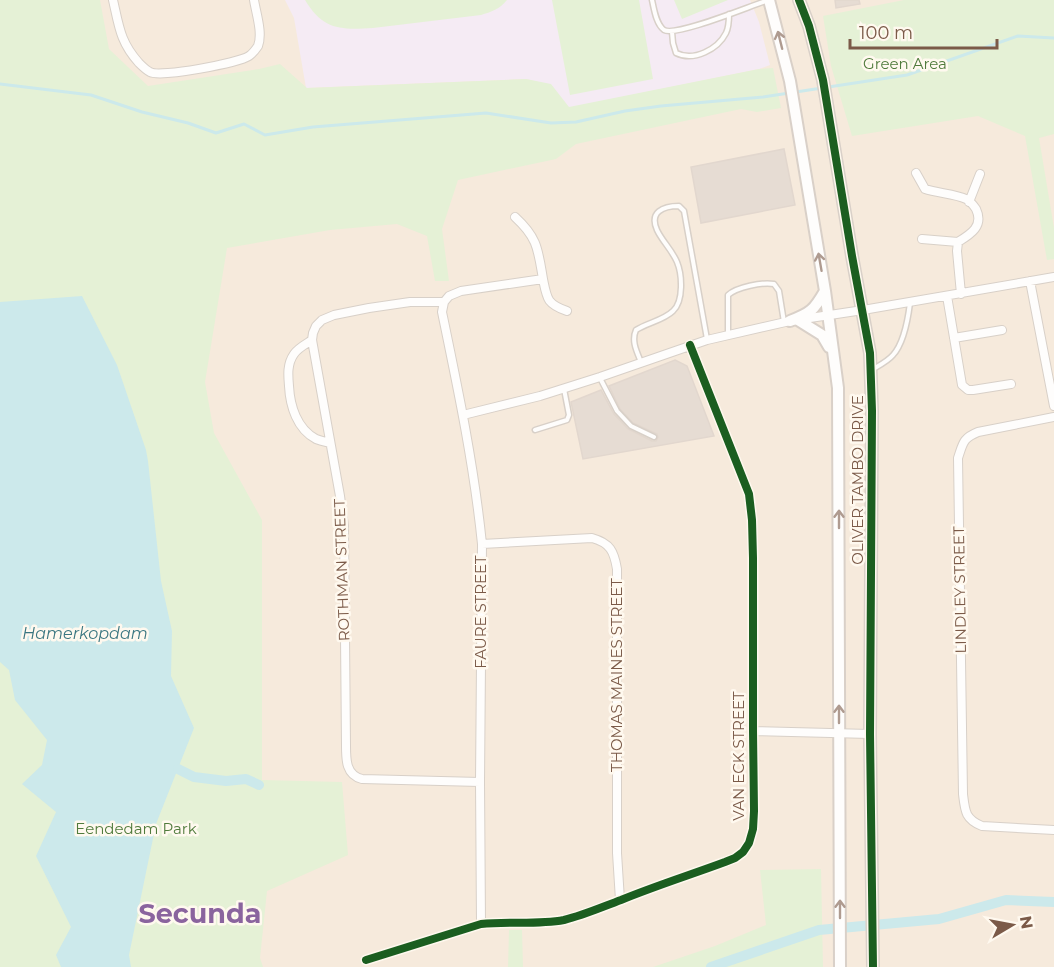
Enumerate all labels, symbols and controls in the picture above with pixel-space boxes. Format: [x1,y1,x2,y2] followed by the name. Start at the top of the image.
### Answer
[850,12,997,50] scale bar
[859,22,913,44] text: 100 m
[774,31,786,50] one-way arrow
[863,54,947,73] park label: Green Area
[815,252,826,272] one-way arrow
[848,395,867,565] street label: OLIVER TAMBO DRIVE
[330,498,353,642] street label: ROTHMAN STREET
[833,509,844,529] one-way arrow
[949,526,970,654] street label: LINDLEY STREET
[471,555,490,669] street label: FAURE STREET
[607,578,626,772] street label: THOMAS MAINES STREET
[22,624,148,643] water label: Hamerkopdam
[729,691,748,821] street label: VAN ECK STREET
[833,704,845,724] one-way arrow
[75,819,197,838] park label: Eendedam Park
[982,895,1042,955] north arrow
[139,897,261,930] district label: Secunda
[834,899,846,919] one-way arrow
[1016,914,1037,931] text: N

